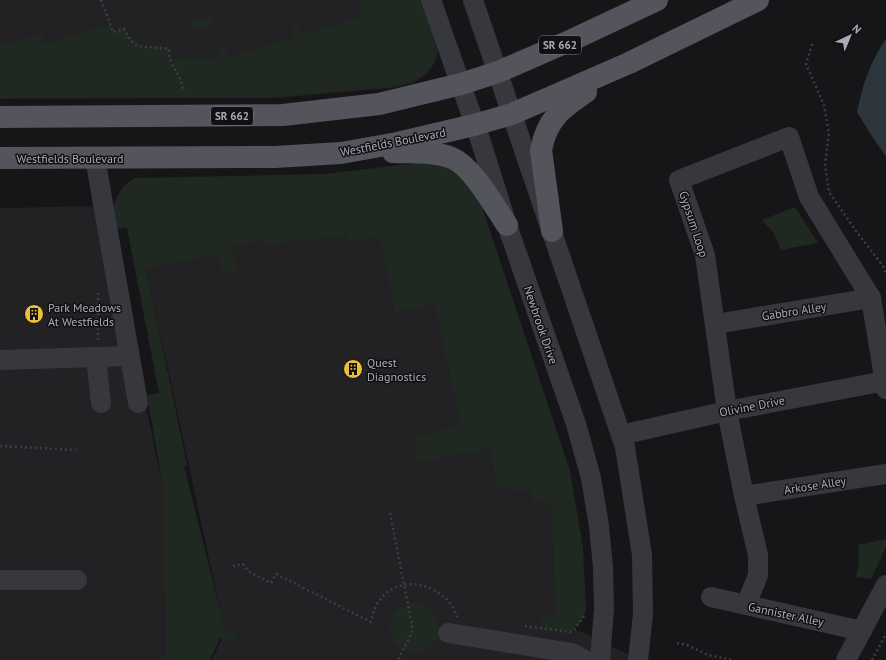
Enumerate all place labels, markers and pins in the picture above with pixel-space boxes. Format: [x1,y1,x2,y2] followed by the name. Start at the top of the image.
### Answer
[48,300,121,329] place label: Park Meadows At Westfields
[23,303,45,325] building icon: Park Meadows At Westfields
[367,355,426,384] place label: Quest Diagnostics
[342,358,364,380] building icon: Quest Diagnostics

